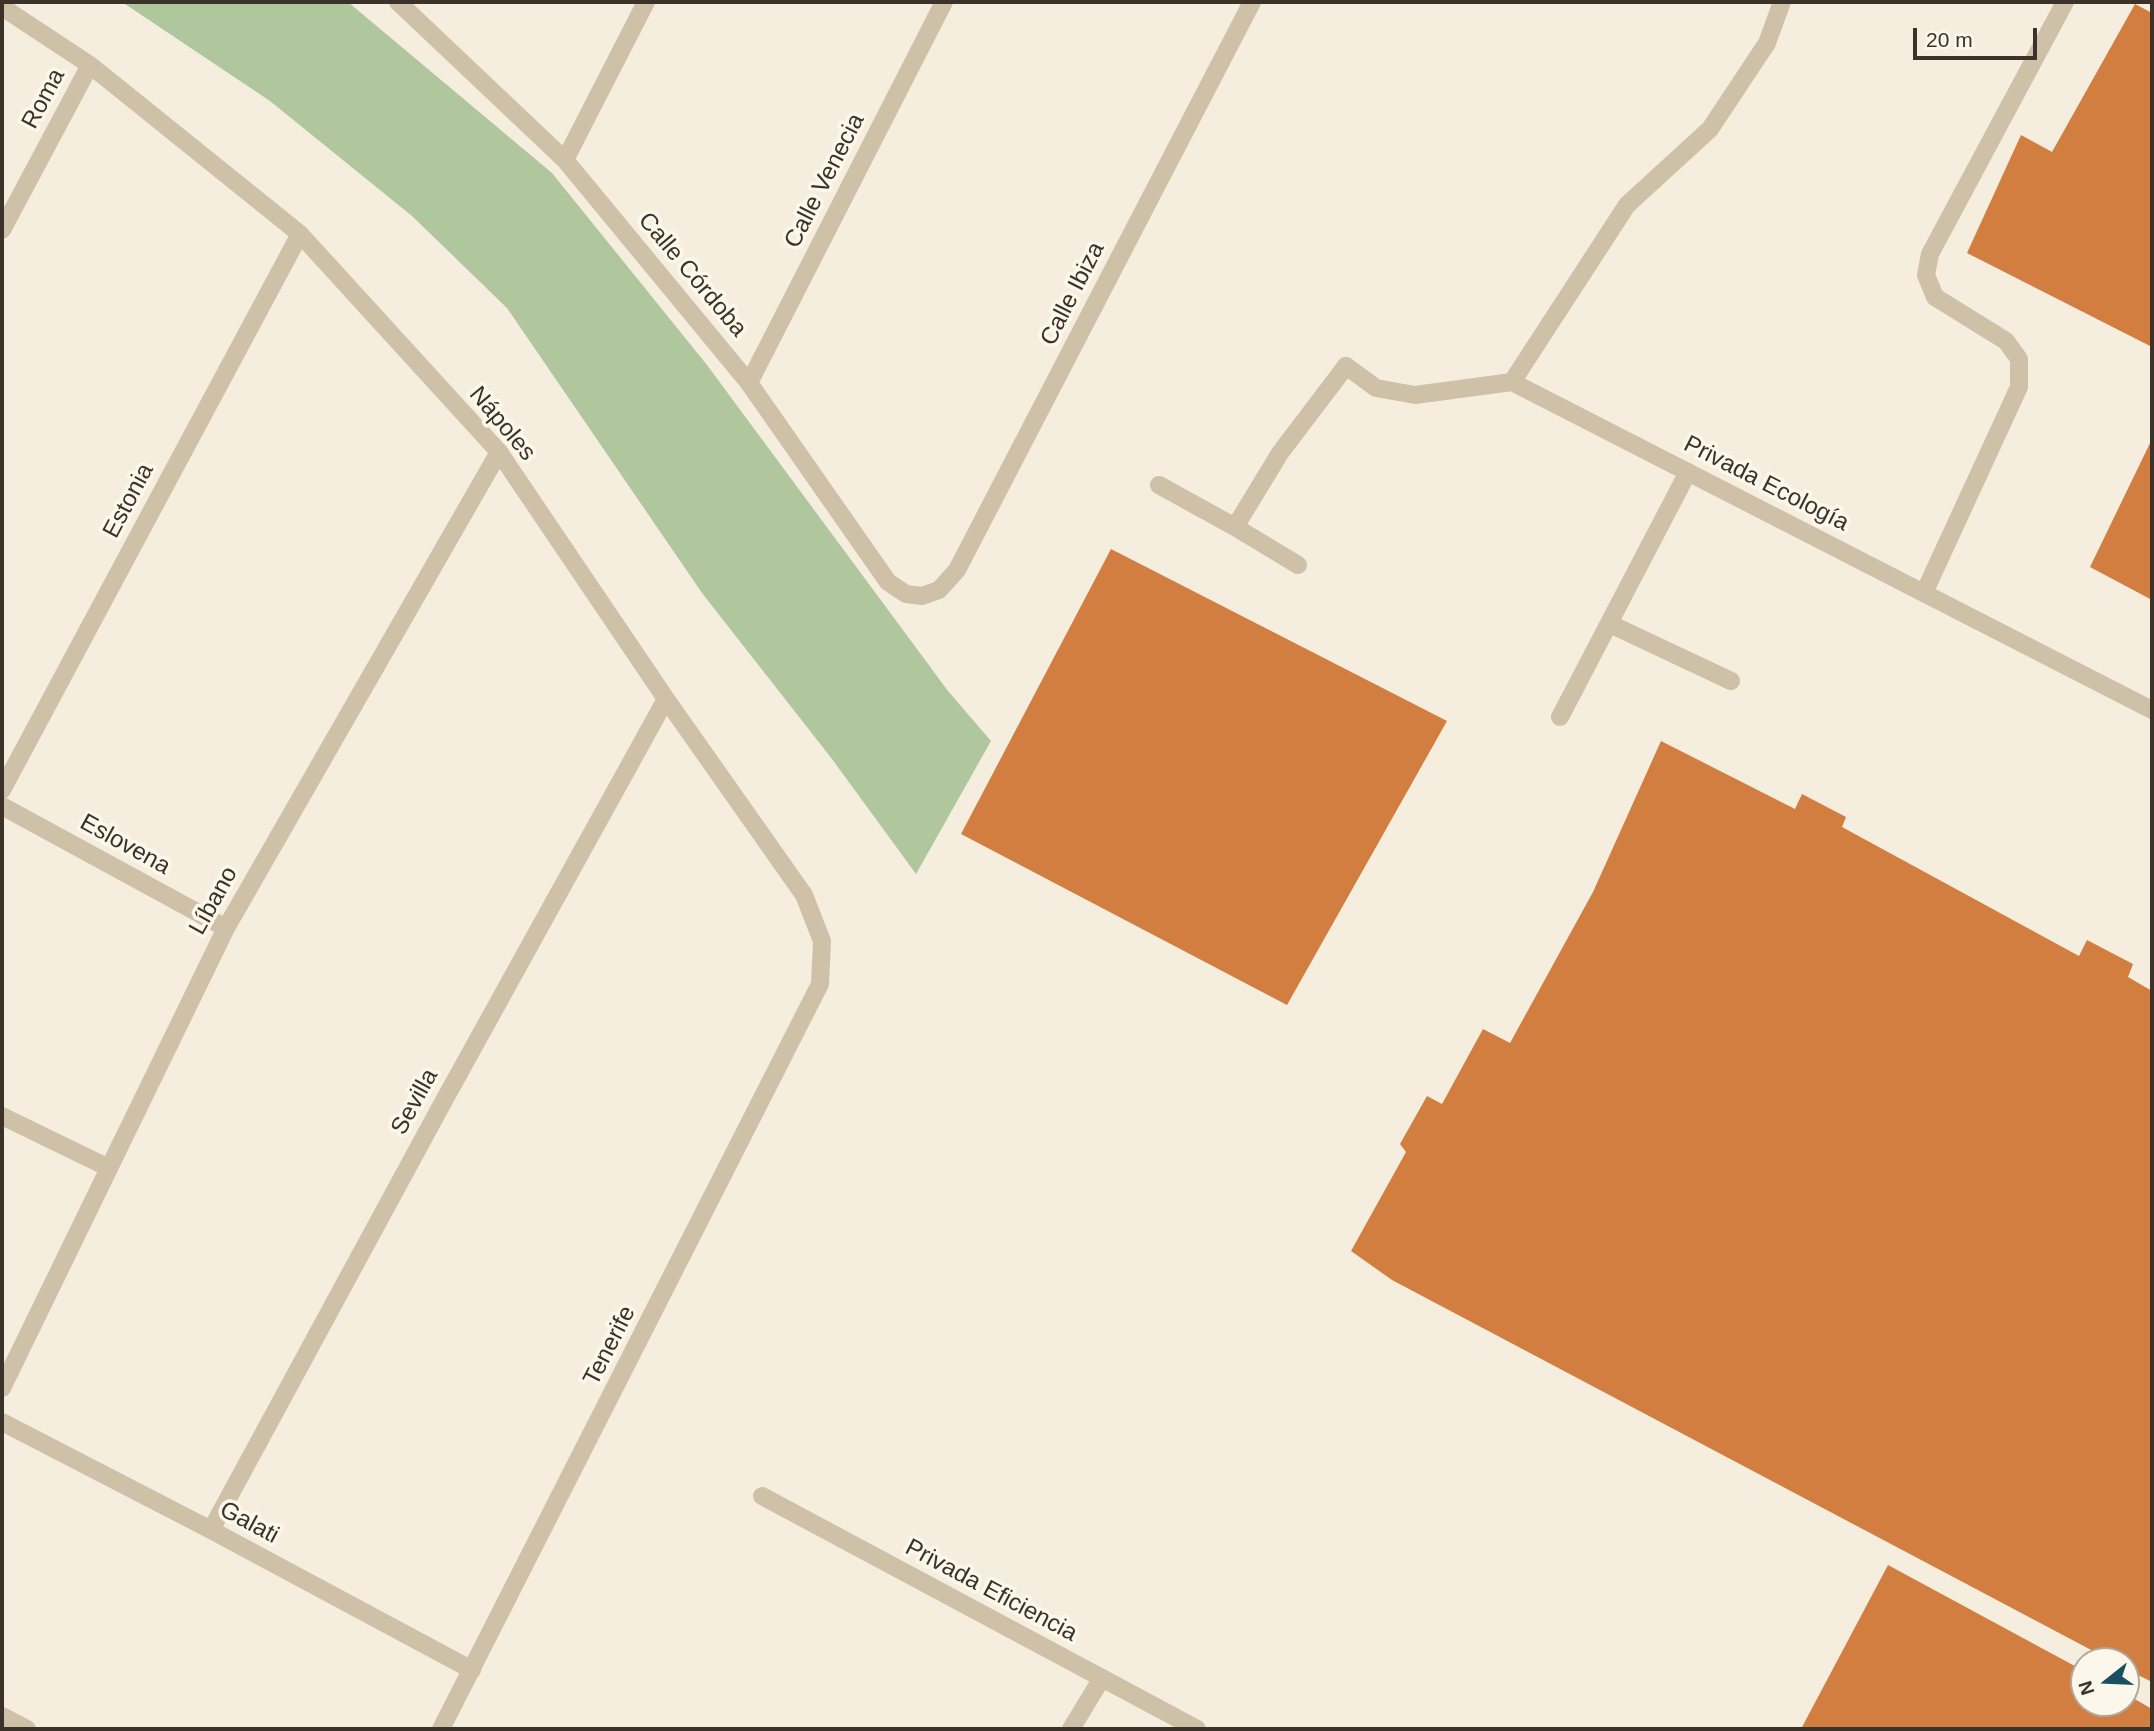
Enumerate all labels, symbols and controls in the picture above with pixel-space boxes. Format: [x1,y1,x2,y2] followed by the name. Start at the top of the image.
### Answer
[1916,14,2040,58] scale bar
[1926,28,1973,51] text: 20 m
[16,64,72,134] street label: Roma
[779,109,871,253] street label: Calle Venecia
[632,207,752,343] street label: Calle Córdoba
[1035,238,1111,350] street label: Calle Ibiza
[463,381,541,467] street label: Nápoles
[1679,430,1853,538] street label: Privada Ecología
[97,459,161,543] street label: Estonia
[75,808,175,882] street label: Eslovena
[184,862,244,940] street label: Líbano
[385,1064,445,1140] street label: Sevilla
[578,1301,642,1391] street label: Tenerife
[215,1496,283,1550] street label: Galati
[900,1534,1082,1648] street label: Privada Eficiencia
[2070,1647,2140,1717] north arrow
[2074,1678,2099,1698] text: N

